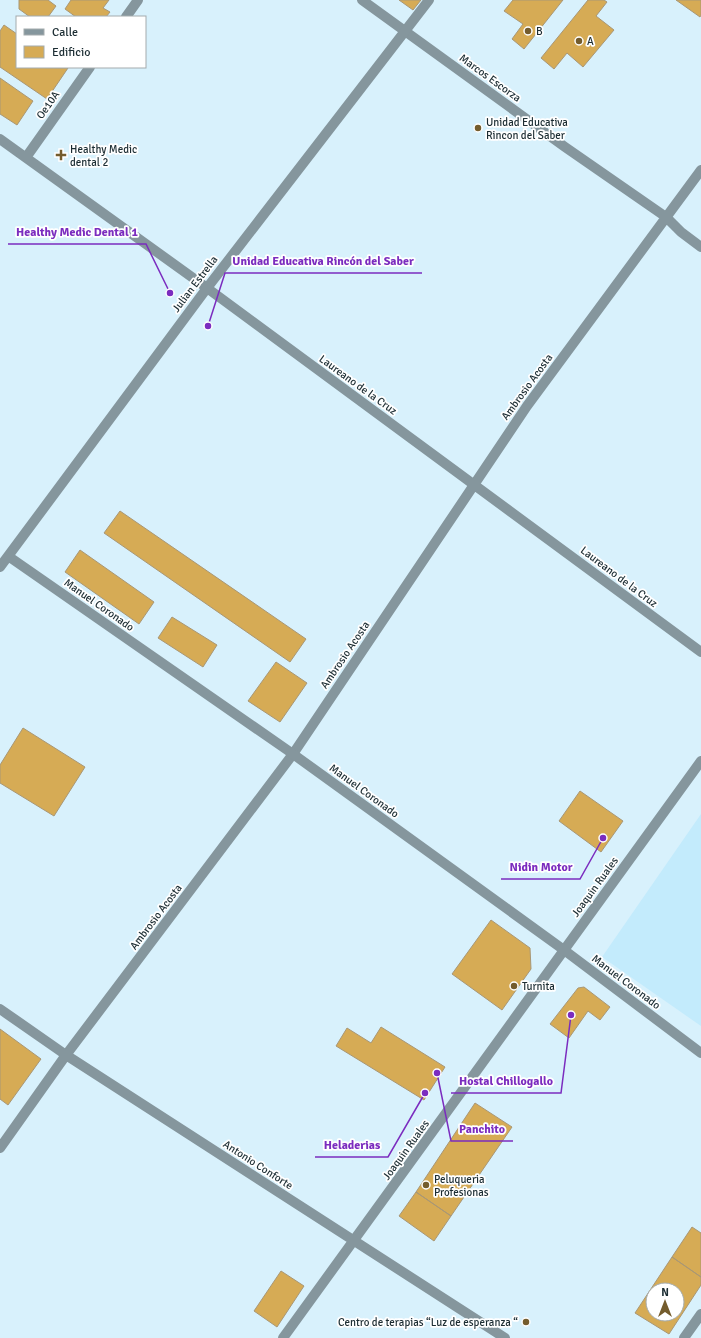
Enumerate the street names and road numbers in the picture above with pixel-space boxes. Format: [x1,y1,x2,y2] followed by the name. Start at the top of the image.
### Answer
[457,51,524,105] street label: Marcos Escorza
[34,88,62,122] street label: Oe10A
[170,253,221,315] street label: Julian Estrella
[499,351,556,423] street label: Ambrosio Acosta
[317,352,399,418] street label: Laureano de la Cruz
[578,544,660,610] street label: Laureano de la Cruz
[61,576,137,634] street label: Manuel Coronado
[318,618,373,691] street label: Ambrosio Acosta
[327,761,401,821] street label: Manuel Coronado
[569,854,621,919] street label: Joaquin Ruales
[127,881,185,952] street label: Ambrosio Acosta
[589,952,663,1012] street label: Manuel Coronado
[380,1117,432,1182] street label: Joaquin Ruales
[221,1138,295,1192] street label: Antonio Conforte

